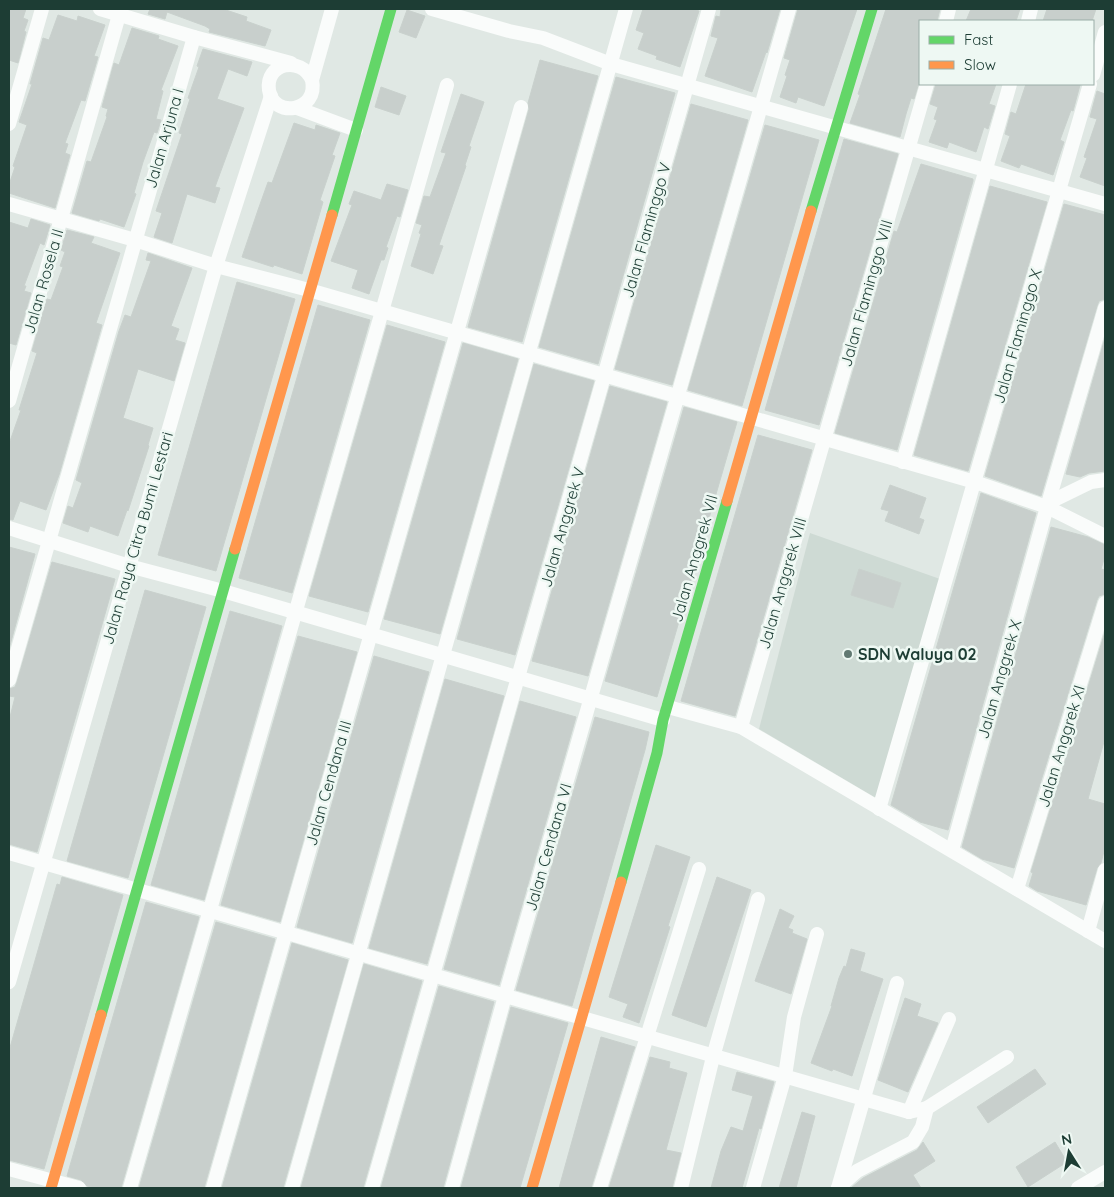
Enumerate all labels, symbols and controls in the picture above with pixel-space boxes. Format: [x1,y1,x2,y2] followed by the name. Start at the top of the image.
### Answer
[919,20,1094,85] legend
[964,30,993,49] text: Fast
[964,55,996,74] text: Slow
[140,86,188,190] street label: Jalan Arjuna I
[617,160,675,300] street label: Jalan Flaminggo V
[835,217,897,369] street label: Jalan Flaminggo VIII
[18,226,68,336] street label: Jalan Rosela II
[988,266,1046,406] street label: Jalan Flaminggo X
[97,429,177,647] street label: Jalan Raya Citra Bumi Lestari
[535,464,589,589] street label: Jalan Anggrek V
[666,492,722,624] street label: Jalan Anggrek VII
[754,515,810,651] street label: Jalan Anggrek VIII
[972,617,1026,741] street label: Jalan Anggrek X
[858,644,977,664] place label: SDN Waluya 02
[842,648,854,660] marker: SDN Waluya 02
[1033,682,1089,810] street label: Jalan Anggrek XI
[301,718,355,848] street label: Jalan Cendana III
[520,781,576,913] street label: Jalan Cendana VI
[1044,1127,1094,1177] north arrow
[1060,1129,1073,1149] text: N

